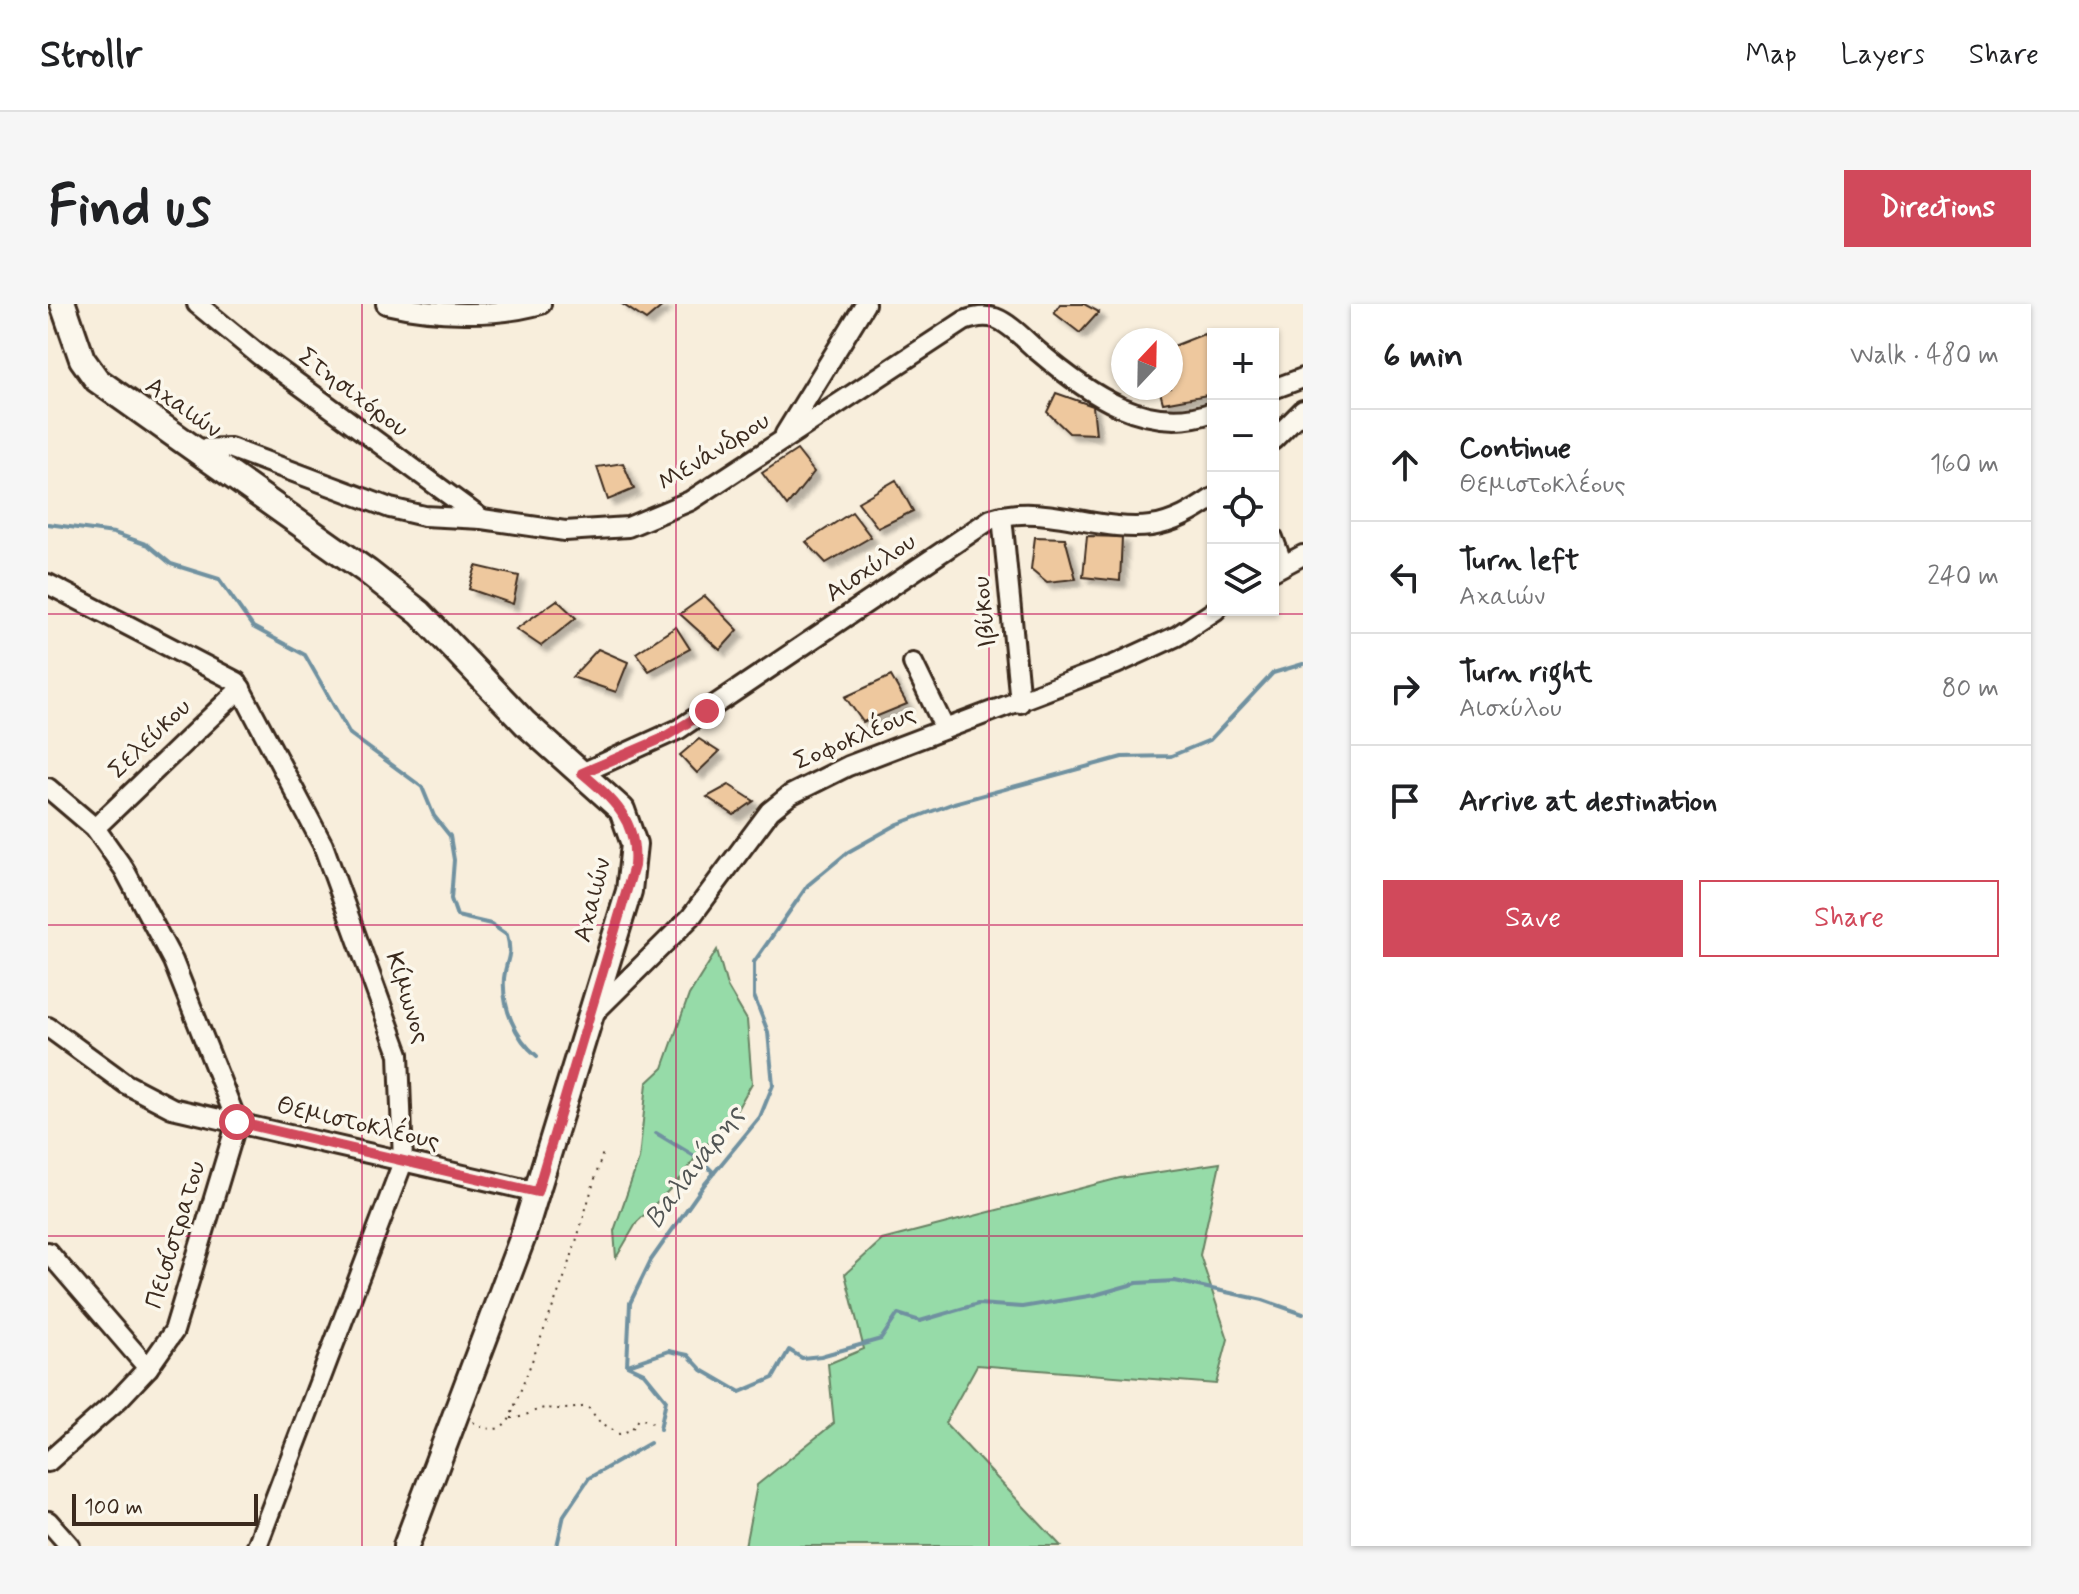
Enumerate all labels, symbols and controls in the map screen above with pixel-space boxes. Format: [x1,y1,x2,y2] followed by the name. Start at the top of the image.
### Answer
[40,31,142,80] text: Strollr
[1746,37,1797,74] text: Map
[1841,37,1925,74] text: Layers
[1969,37,2039,74] text: Share
[1844,170,2031,247] button: Directions
[48,172,211,245] text: Find us
[1111,328,1183,400] north arrow
[1207,328,1279,616] map controls
[1207,328,1279,400] button: +
[1383,334,1463,379] text: 6 min
[1850,339,1999,373] text: Walk · 480 m
[291,340,415,446] street label: Στησιχόρου
[138,369,228,447] street label: Αχαιών
[1207,400,1279,472] button: −
[651,404,777,500] street label: Μενάνδρου
[1459,429,1571,468] text: Continue
[1383,443,1427,487] icon: ahead
[1930,448,1999,482] text: 160 m
[1459,468,1626,502] text: Θεμιστοκλέους
[1207,472,1279,544] button: locate
[819,525,923,611] street label: Αισχύλου
[1459,541,1579,580] text: Turn left
[1207,544,1279,616] button: layers
[1383,555,1427,599] icon: left
[1927,560,1999,594] text: 240 m
[964,574,1006,650] street label: Ιβύκου
[1459,580,1545,614] text: Αχαιών
[1459,653,1592,692] text: Turn right
[1383,667,1427,711] icon: right
[1942,672,1999,706] text: 80 m
[101,691,199,787] street label: Σελεύκου
[1459,692,1562,726] text: Αισχύλου
[689,693,725,729] route end
[789,697,921,779] street label: Σοφοκλέους
[1383,779,1427,823] icon: arrive
[1459,782,1717,821] text: Arrive at destination
[566,854,620,946] street label: Αχαιών
[1383,880,1683,957] button: Save
[1699,880,1999,957] button: Share
[376,948,438,1048] street label: Κίμωνος
[273,1089,443,1159] street label: Θεμιστοκλέους
[637,1097,754,1236] water label: Βαλανάρης
[219,1104,255,1140] route start
[137,1157,215,1313] street label: Πεισίστρατου
[72,1490,258,1526] scale bar
[84,1494,143,1522] text: 100 m

